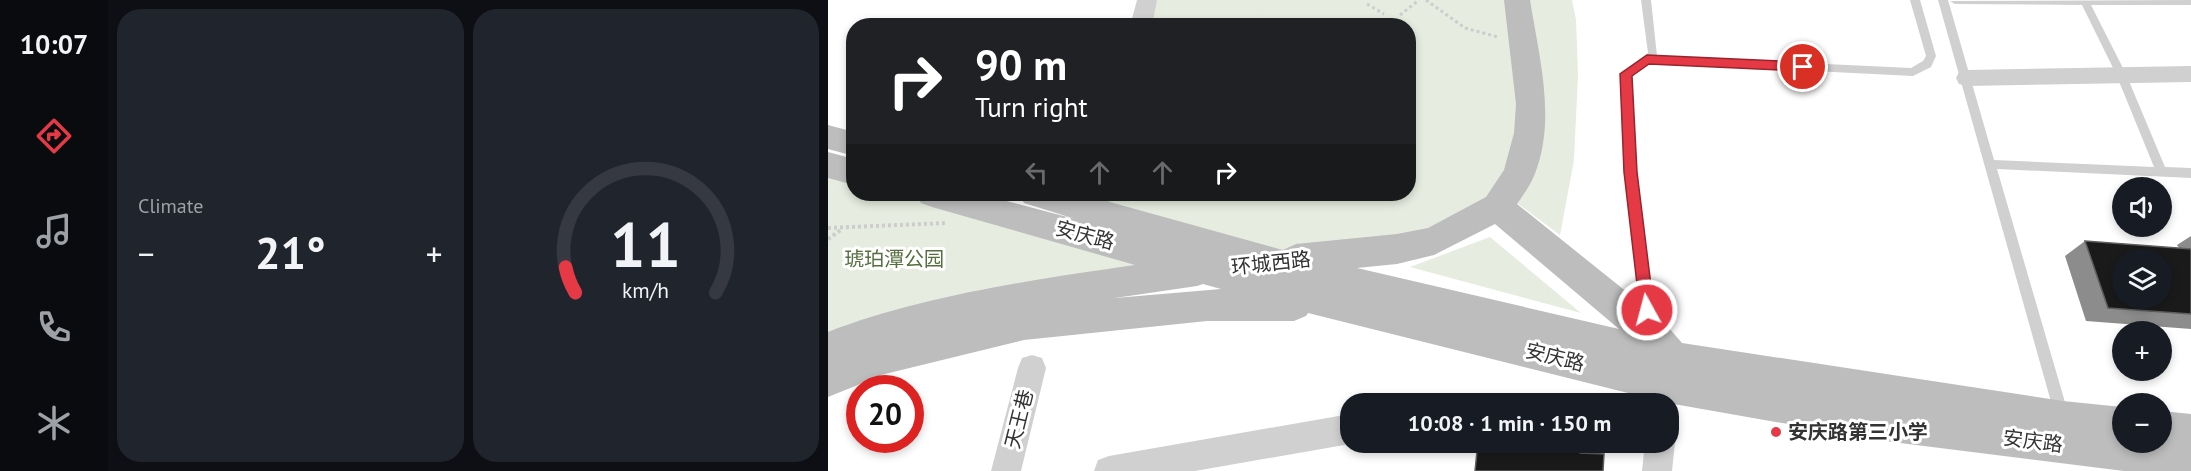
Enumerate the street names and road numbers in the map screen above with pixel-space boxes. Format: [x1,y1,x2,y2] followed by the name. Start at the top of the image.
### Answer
[1053,215,1117,255] street label: 安庆路
[1230,246,1312,280] street label: 环城西路
[1523,337,1587,377] street label: 安庆路
[999,387,1039,451] street label: 天王巷
[2002,424,2064,458] street label: 安庆路

